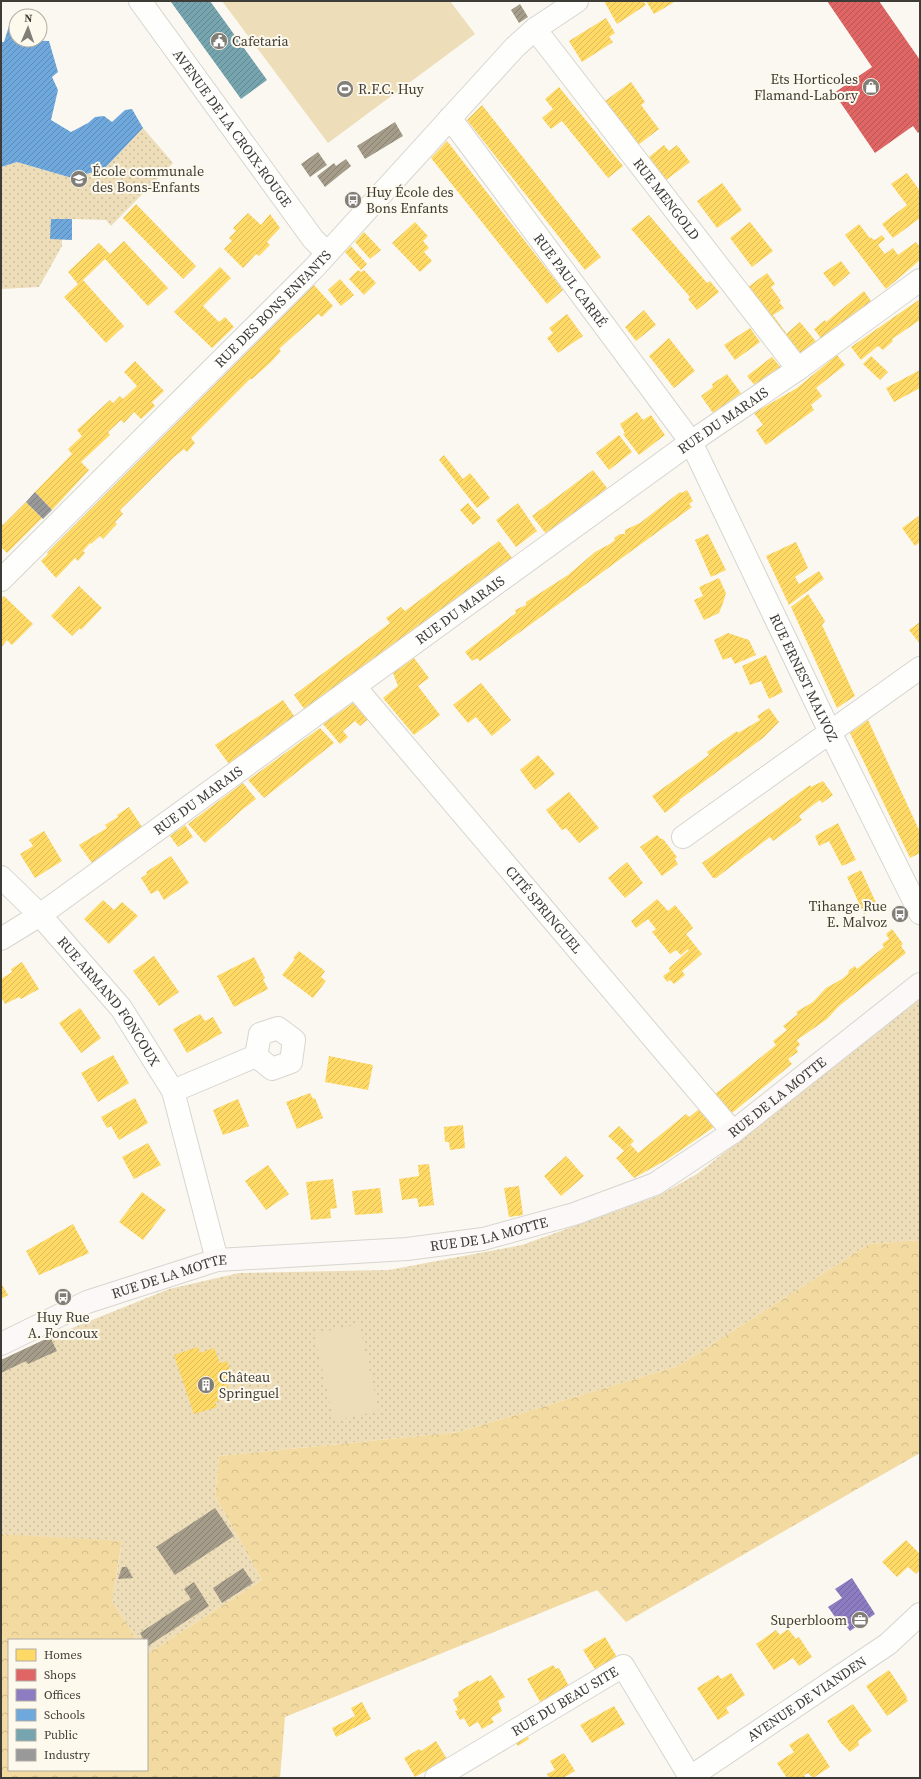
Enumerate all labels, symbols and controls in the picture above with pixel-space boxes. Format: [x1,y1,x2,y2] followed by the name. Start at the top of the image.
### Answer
[8,8,48,48] north arrow
[24,11,33,26] text: N
[209,31,229,51] public building icon: Cafetaria
[232,31,290,51] place label: Cafetaria
[168,45,297,211] street label: AVENUE DE LA CROIX-ROUGE
[754,69,859,105] place label: Ets Horticoles Flamand-Labory
[861,77,881,97] shop icon: Ets Horticoles Flamand-Labory
[335,79,355,99] sports icon: R.F.C. Huy
[358,79,424,99] place label: R.F.C. Huy
[628,154,705,244] street label: RUE MENGOLD
[92,161,204,197] place label: École communale des Bons-Enfants
[69,169,89,189] school or university icon: École communale des Bons-Enfants
[366,182,454,218] place label: Huy École des Bons Enfants
[343,190,363,210] bus stop icon: Huy École des Bons Enfants
[529,229,612,331] street label: RUE PAUL CARRÉ
[210,246,336,372] street label: RUE DES BONS ENFANTS
[673,382,772,459] street label: RUE DU MARAIS
[411,571,509,649] street label: RUE DU MARAIS
[765,610,843,745] street label: RUE ERNEST MALVOZ
[149,761,247,840] street label: RUE DU MARAIS
[501,861,587,958] street label: CITÉ SPRINGUEL
[809,896,888,932] place label: Tihange Rue E. Malvoz
[890,904,910,924] bus stop icon: Tihange Rue E. Malvoz
[53,932,165,1070] street label: RUE ARMAND FONCOUX
[724,1052,830,1142] street label: RUE DE LA MOTTE
[429,1212,550,1256] street label: RUE DE LA MOTTE
[109,1249,227,1303] street label: RUE DE LA MOTTE
[53,1287,73,1307] bus stop icon: Huy Rue A. Foncoux
[28,1307,99,1343] place label: Huy Rue A. Foncoux
[219,1367,279,1403] place label: Château Springuel
[196,1375,216,1395] building icon: Château Springuel
[771,1610,847,1630] place label: Superbloom
[850,1610,870,1630] office icon: Superbloom
[8,1639,148,1771] legend
[44,1647,82,1663] text: Homes
[743,1651,871,1746] street label: AVENUE DE VIANDEN
[508,1661,622,1741] street label: RUE DU BEAU SITE
[44,1667,76,1683] text: Shops
[44,1687,81,1703] text: Offices
[44,1707,85,1723] text: Schools
[44,1727,78,1743] text: Public
[44,1747,91,1763] text: Industry

